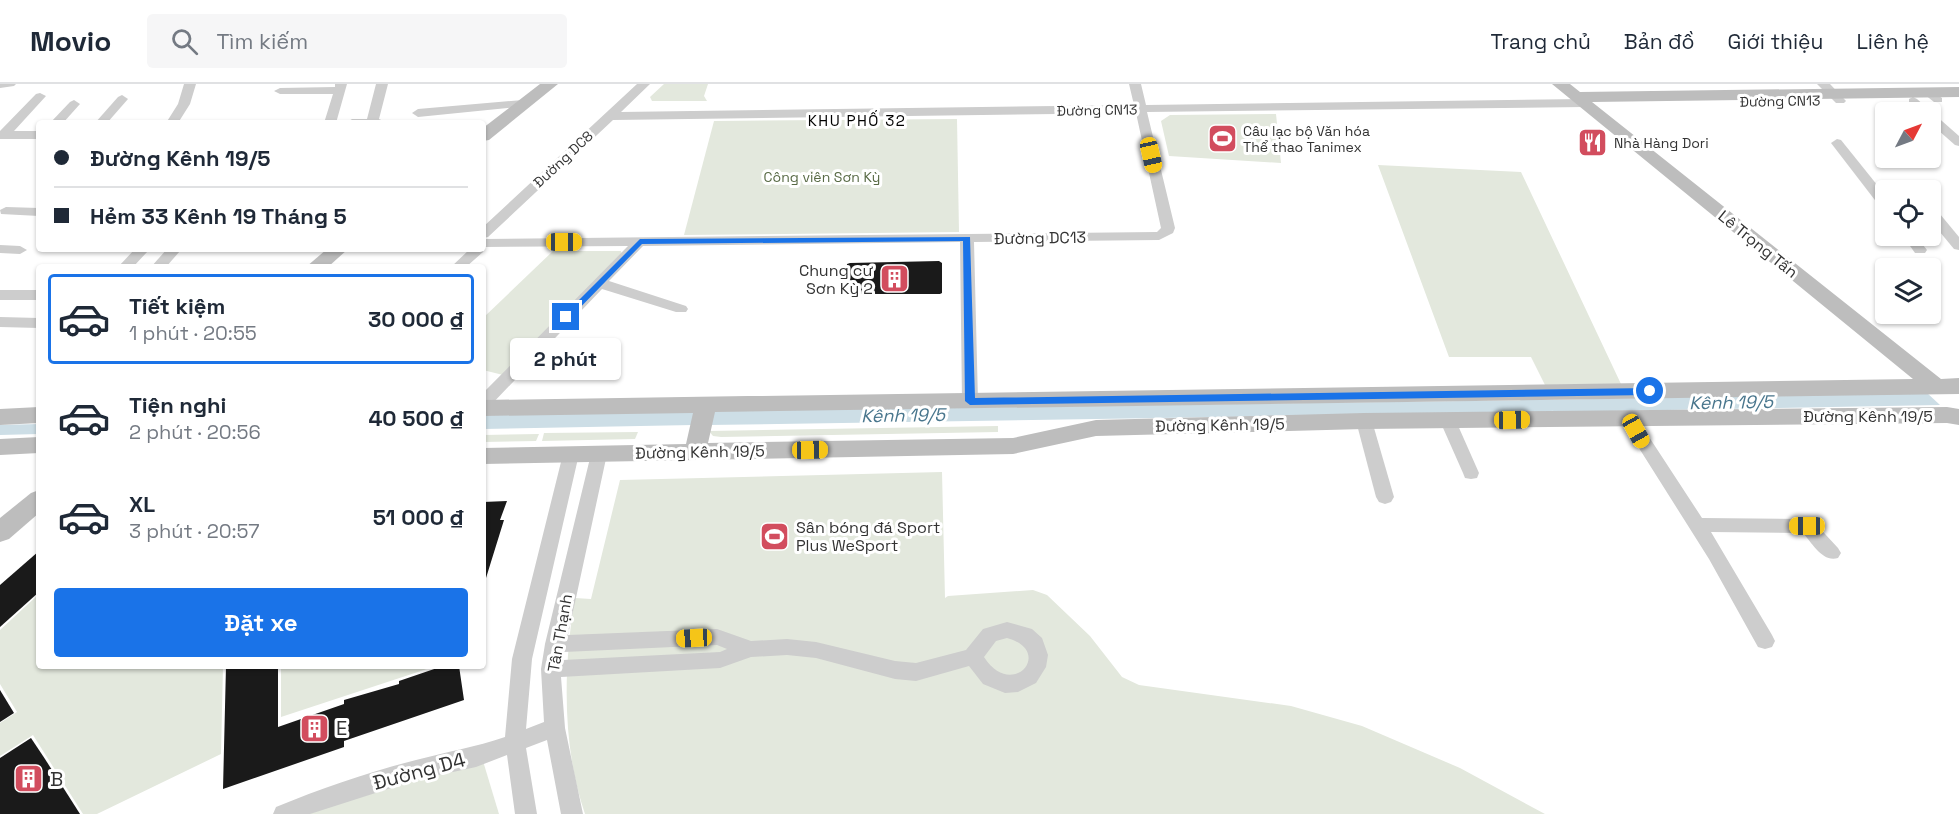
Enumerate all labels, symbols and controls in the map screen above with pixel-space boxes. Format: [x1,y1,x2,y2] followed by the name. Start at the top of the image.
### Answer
[147,14,567,68] search box
[30,23,111,59] text: Movio
[168,25,201,58] icon: search
[216,27,308,55] text: Tìm kiếm
[1491,28,1591,55] text: Trang chủ
[1624,28,1695,55] text: Bản đồ
[1728,28,1823,55] text: Giới thiệu
[1856,28,1929,55] text: Liên hệ
[1739,91,1821,111] street label: Đường CN13
[1056,100,1138,120] street label: Đường CN13
[1875,102,1941,168] north arrow
[1875,102,1941,324] map controls
[808,110,906,130] district label: KHU PHỐ 32
[1243,122,1370,156] place label: Câu lạc bộ Văn hóa Thể thao Tanimex
[1206,123,1238,155] sports icon: Câu lạc bộ Văn hóa Thể thao Tanimex
[529,127,597,191] street label: Đường DC8
[1577,127,1609,159] restaurant icon: Nhà Hàng Dori
[1614,134,1709,152] place label: Nhà Hàng Dori
[1138,135,1164,175] car
[90,144,270,172] text: Đường Kênh 19/5
[764,168,880,186] park label: Công viên Sơn Kỳ
[1875,180,1941,246] button: locate
[90,202,347,230] text: Hẻm 33 Kênh 19 Tháng 5
[1714,205,1802,283] street label: Lê Trọng Tấn
[994,227,1086,249] street label: Đường DC13
[546,233,582,251] car
[1875,258,1941,324] button: layers
[799,260,873,299] place label: Chung cư Sơn Kỳ 2
[878,263,910,295] building icon: Chung cư Sơn Kỳ 2
[57,292,111,346] icon: car
[129,292,225,320] text: Tiết kiệm
[552,303,579,330] route end
[368,305,465,333] text: 30 000 ₫
[129,320,257,346] text: 1 phút · 20:55
[510,338,622,380] callout: 2 phút
[534,346,597,372] text: 2 phút
[1636,377,1663,404] route start
[1689,390,1775,414] water label: Kênh 19/5
[57,391,111,445] icon: car
[129,391,226,419] text: Tiện nghi
[861,403,947,427] water label: Kênh 19/5
[368,404,465,432] text: 40 500 ₫
[1803,406,1933,427] street label: Đường Kênh 19/5
[1494,411,1530,429] car
[1619,411,1653,451] car
[1155,413,1285,437] street label: Đường Kênh 19/5
[129,419,261,445] text: 2 phút · 20:56
[635,440,765,464] street label: Đường Kênh 19/5
[792,441,828,459] car
[57,490,111,544] icon: car
[129,490,155,518] text: XL
[373,503,465,531] text: 51 000 ₫
[796,517,940,556] place label: Sân bóng đá Sport Plus WeSport
[1789,517,1825,535] car
[129,518,260,544] text: 3 phút · 20:57
[759,520,791,552] sports icon: Sân bóng đá Sport Plus WeSport
[54,588,468,657] button: Đặt xe
[543,592,577,674] street label: Tân Thạnh
[676,628,712,648] car
[299,712,331,744] building icon: E
[336,715,347,741] place label: E
[370,746,468,796] street label: Đường D4
[13,763,45,795] building icon: B
[50,766,63,792] place label: B

